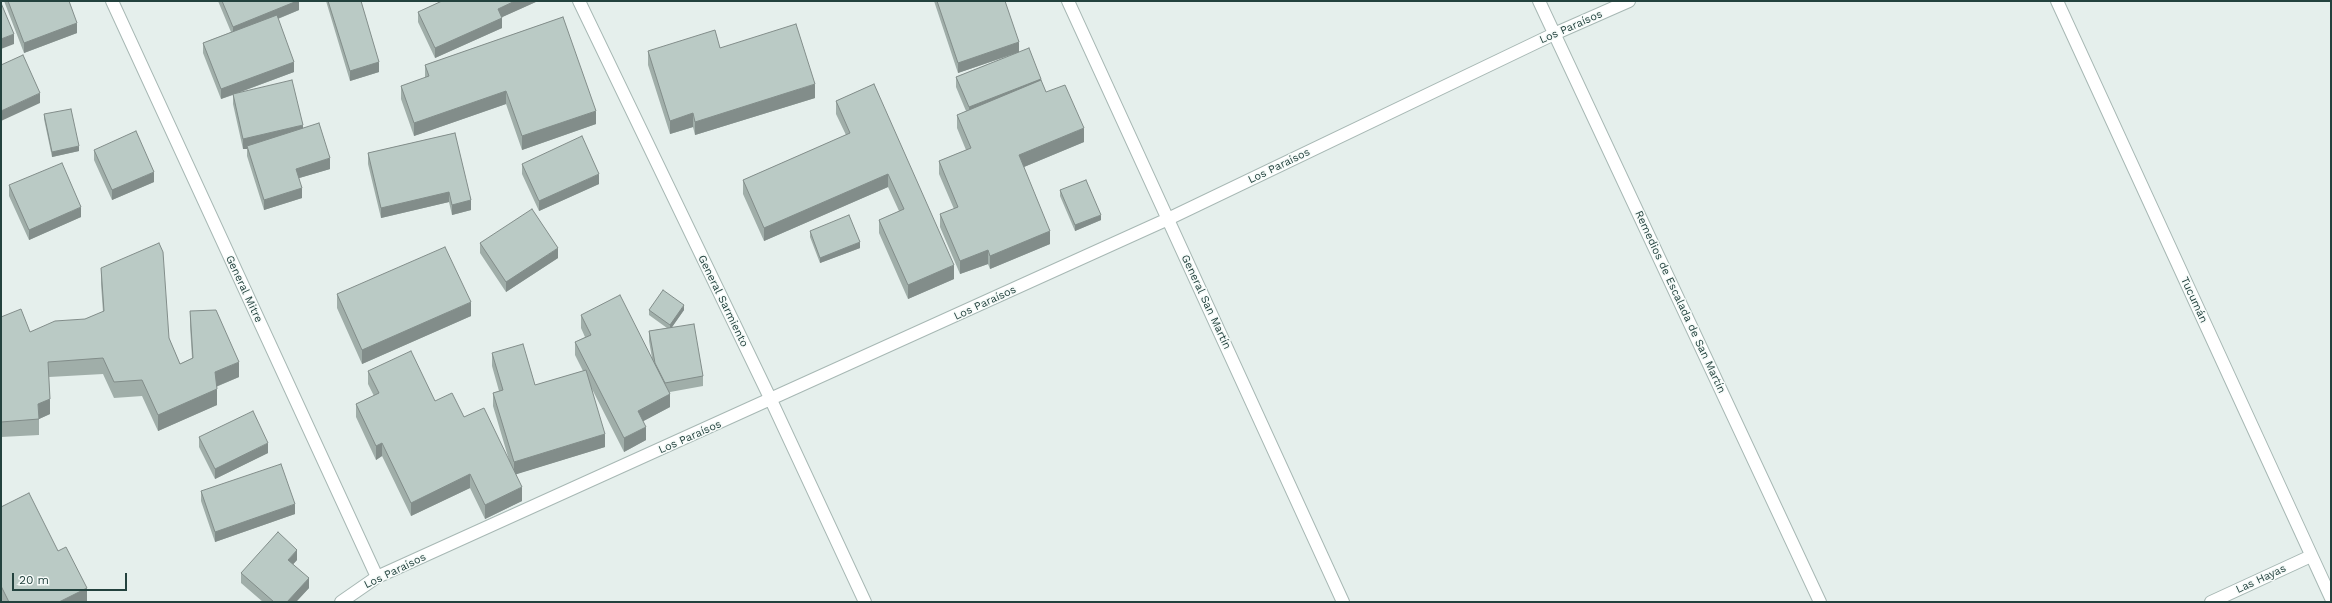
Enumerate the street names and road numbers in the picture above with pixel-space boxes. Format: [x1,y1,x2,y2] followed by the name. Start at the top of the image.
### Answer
[1538,7,1604,47] street label: Los Paraísos
[1246,145,1312,187] street label: Los Paraísos
[1632,209,1728,395] street label: Remedios de Escalada de San Martín
[223,253,265,325] street label: General Mitre
[695,253,751,349] street label: General Sarmiento
[1178,253,1234,351] street label: General San Martín
[2178,275,2210,325] street label: Tucumán
[952,283,1018,323] street label: Los Paraísos
[657,417,723,457] street label: Los Paraísos
[362,550,428,592] street label: Los Paraísos
[2234,562,2288,596] street label: Las Hayas

